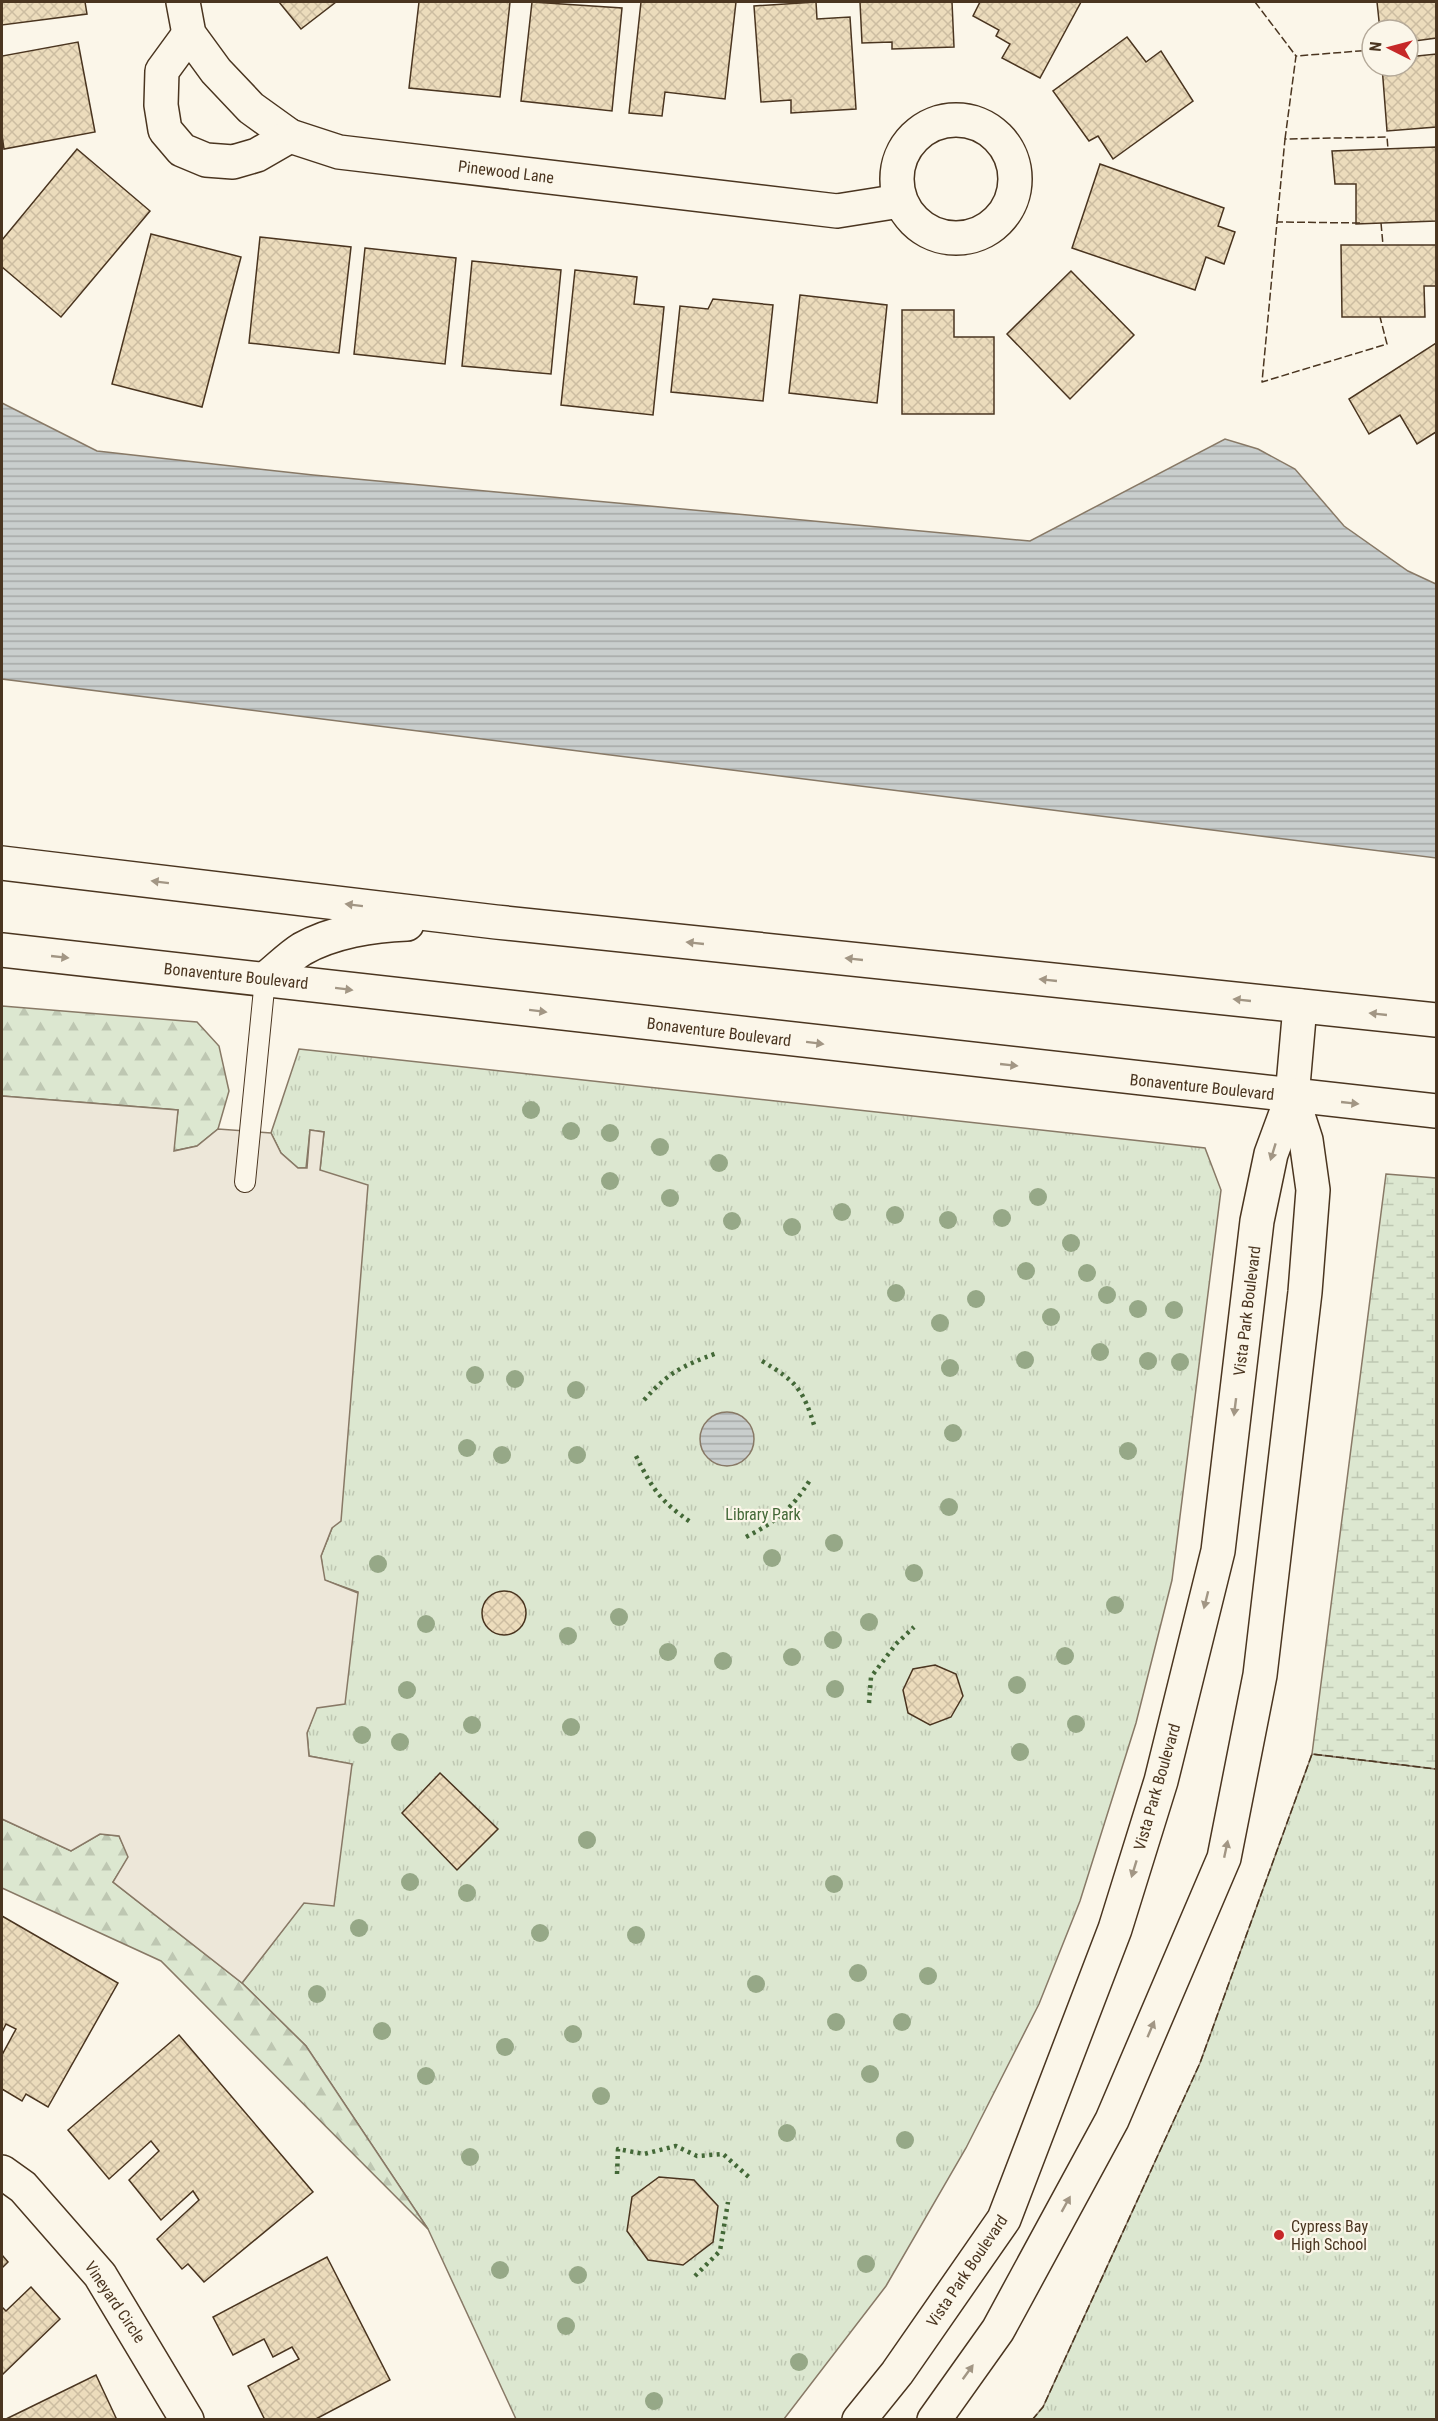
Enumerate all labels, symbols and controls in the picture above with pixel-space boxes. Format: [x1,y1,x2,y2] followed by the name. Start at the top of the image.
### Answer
[1360,18,1420,78] north arrow
[1366,41,1386,52] text: N
[457,157,555,187] street label: Pinewood Lane
[151,877,170,887] one-way arrow
[344,900,363,910] one-way arrow
[686,938,705,948] one-way arrow
[50,952,69,962] one-way arrow
[845,954,864,964] one-way arrow
[163,959,309,993] street label: Bonaventure Boulevard
[1039,975,1058,984] one-way arrow
[335,984,354,993] one-way arrow
[1232,995,1251,1005] one-way arrow
[528,1006,547,1016] one-way arrow
[1369,1009,1388,1019] one-way arrow
[646,1014,792,1050] street label: Bonaventure Boulevard
[806,1038,825,1047] one-way arrow
[999,1060,1018,1070] one-way arrow
[1129,1070,1275,1104] street label: Bonaventure Boulevard
[1341,1098,1360,1108] one-way arrow
[1268,1143,1277,1161] one-way arrow
[1230,1245,1264,1377] street label: Vista Park Boulevard
[1230,1398,1240,1417] one-way arrow
[725,1505,801,1524] park label: Library Park
[1200,1590,1210,1609] one-way arrow
[1130,1721,1184,1853] street label: Vista Park Boulevard
[1222,1839,1231,1858] one-way arrow
[1129,1860,1138,1878] one-way arrow
[1146,2019,1156,2037] one-way arrow
[1061,2195,1071,2212] one-way arrow
[923,2211,1011,2331] street label: Vista Park Boulevard
[1291,2217,1368,2254] place label: Cypress Bay High School
[1272,2228,1286,2242] marker: Cypress Bay High School
[81,2258,149,2346] street label: Vineyard Circle
[962,2364,974,2380] one-way arrow

